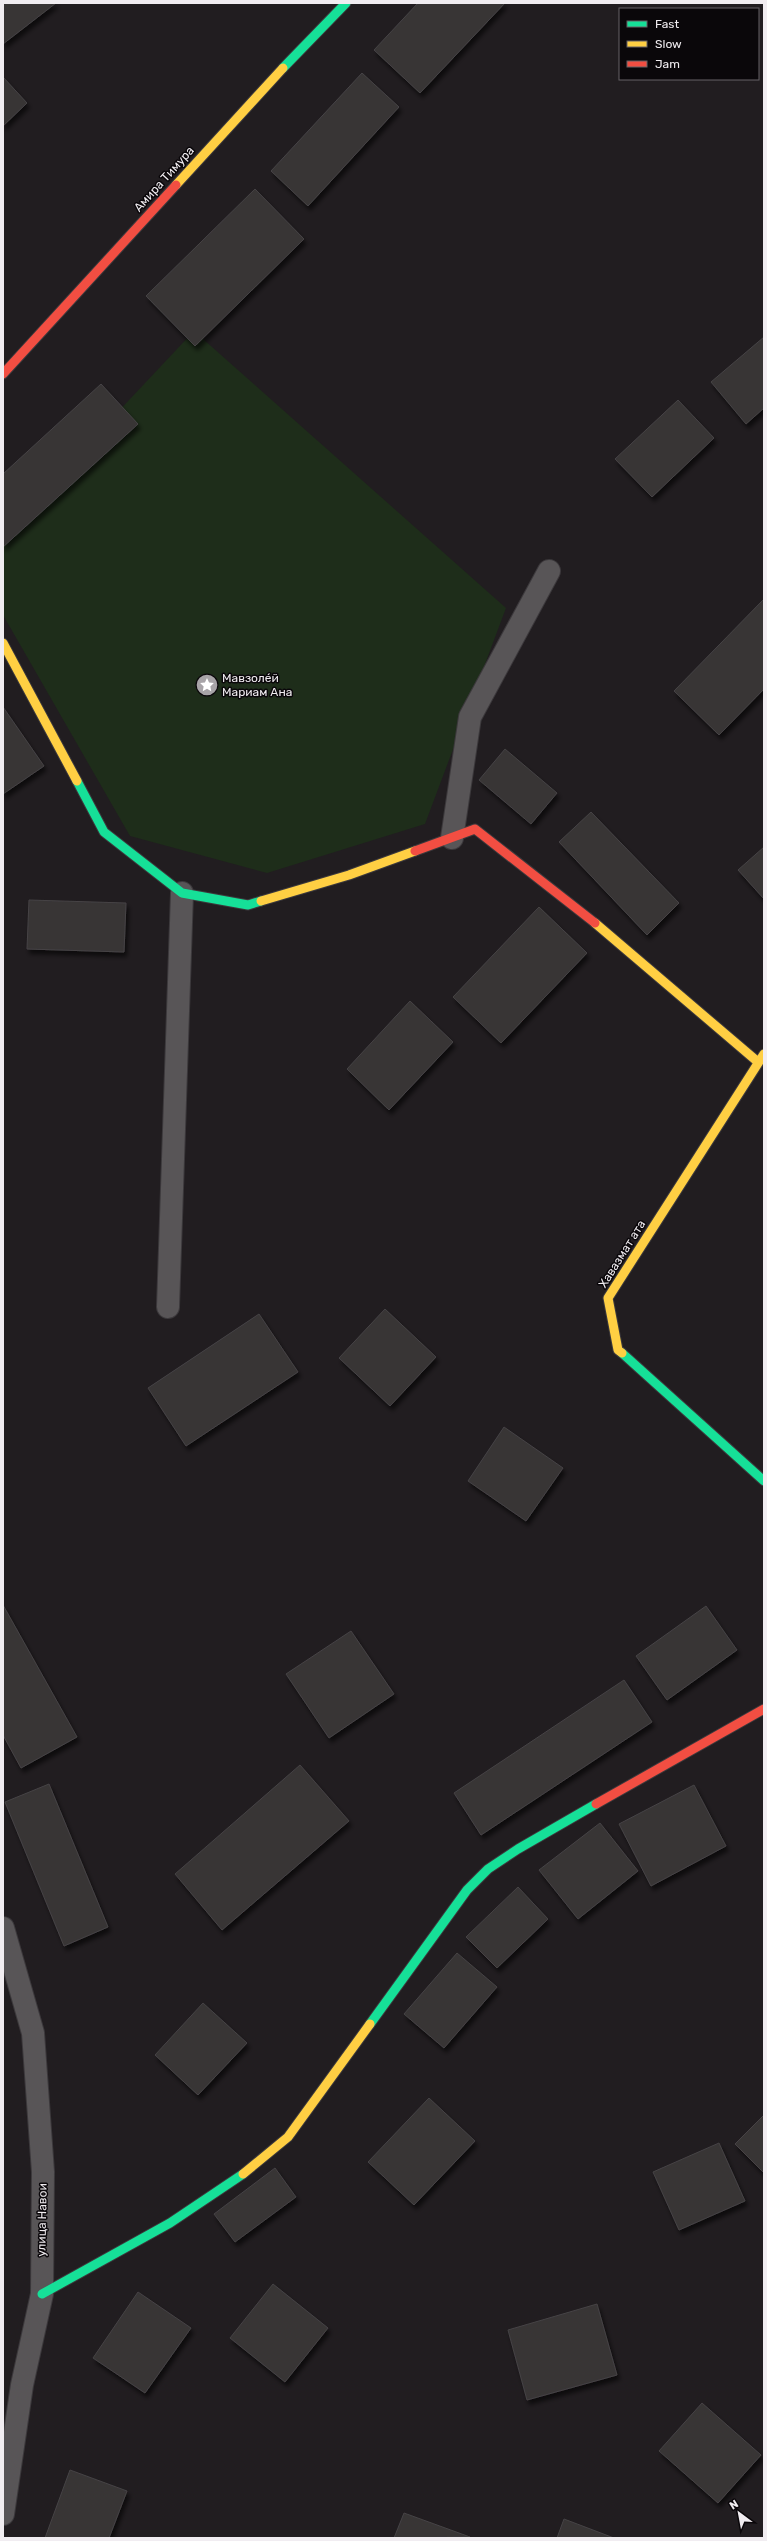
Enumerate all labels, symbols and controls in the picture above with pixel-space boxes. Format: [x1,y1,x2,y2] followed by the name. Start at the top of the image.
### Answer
[619,8,759,80] legend
[655,17,679,31] text: Fast
[655,37,682,51] text: Slow
[655,57,680,71] text: Jam
[131,143,197,215] street label: Амира Тимура
[222,671,292,699] place label: Мавзоле́й Мариам Ана
[194,672,220,698] place icon: Мавзоле́й Мариам Ана
[596,1218,648,1290] street label: Хавазмат ата
[34,2183,50,2257] street label: улица Навои
[719,2493,759,2533] north arrow
[727,2497,741,2513] text: N

